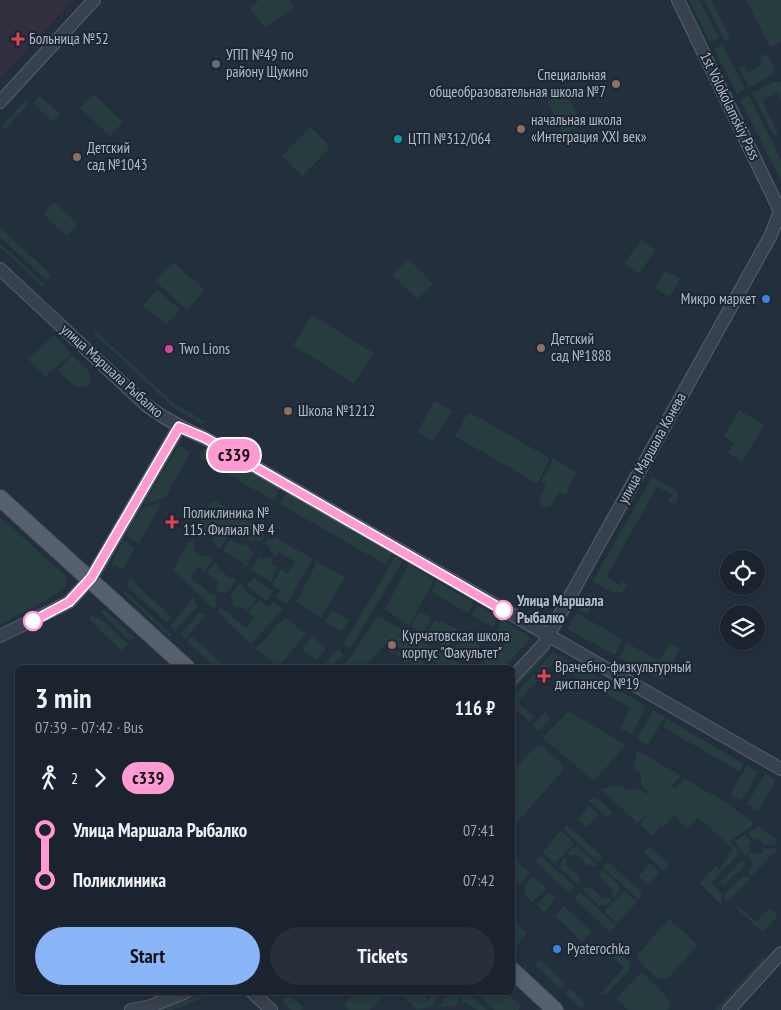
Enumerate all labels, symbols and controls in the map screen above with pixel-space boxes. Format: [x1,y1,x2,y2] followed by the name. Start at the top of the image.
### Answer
[29,29,109,48] place label: Больница №52
[11,32,25,46] marker: Больница №52
[226,45,308,81] place label: УПП №49 по району Щукино
[696,49,765,163] street label: 1st Volokolamskiy Pass
[210,58,222,70] marker: УПП №49 по району Щукино
[429,65,606,101] place label: Специальная общеобразовательная школа №7
[610,78,622,90] marker: Специальная общеобразовательная школа №7
[531,110,647,146] place label: начальная школа «Интеграция XXI век»
[515,123,527,135] marker: начальная школа «Интеграция XXI век»
[408,129,491,148] place label: ЦТП №312/064
[392,133,404,145] marker: ЦТП №312/064
[87,138,147,174] place label: Детский сад №1043
[71,151,83,163] marker: Детский сад №1043
[681,289,756,308] place label: Микро маркет
[760,293,772,305] marker: Микро маркет
[57,320,168,422] street label: улица Маршала Рыбалко
[551,329,611,365] place label: Детский сад №1888
[179,339,230,358] place label: Two Lions
[535,342,547,354] marker: Детский сад №1888
[163,343,175,355] marker: Two Lions
[613,389,690,507] street label: улица Маршала Конева
[298,401,375,420] place label: Школа №1212
[282,405,294,417] marker: Школа №1212
[199,439,269,471] line badge: с339
[218,443,250,466] text: с339
[183,503,275,539] place label: Поликлиника № 115. Филиал № 4
[165,515,179,529] marker: Поликлиника № 115. Филиал № 4
[720,550,765,650] map controls
[720,550,765,595] button: locate
[516,591,604,627] place label: Улица Маршала Рыбалко
[493,600,513,620] marker: Улица Маршала Рыбалко
[720,605,765,650] button: layers
[23,611,43,631] unlabelled marker
[402,626,510,662] place label: Курчатовская школа корпус "Факультет"
[386,639,398,651] marker: Курчатовская школа корпус "Факультет"
[555,657,691,693] place label: Врачебно-физкультурный диспансер №19
[537,669,551,683] marker: Врачебно-физкультурный диспансер №19
[35,679,92,716] text: 3 min
[455,696,495,720] text: 116 ₽
[35,717,143,737] text: 07:39 – 07:42 · Bus
[35,764,63,792] icon: walk
[86,764,114,792] icon: forward
[132,766,164,789] text: с339
[71,768,78,788] text: 2
[73,818,247,842] text: Улица Маршала Рыбалко
[463,820,495,840] text: 07:41
[73,868,166,892] text: Поликлиника
[463,870,495,890] text: 07:42
[35,927,260,985] button: Start
[270,927,495,985] button: Tickets
[567,939,630,958] place label: Pyaterochka
[551,943,563,955] marker: Pyaterochka

